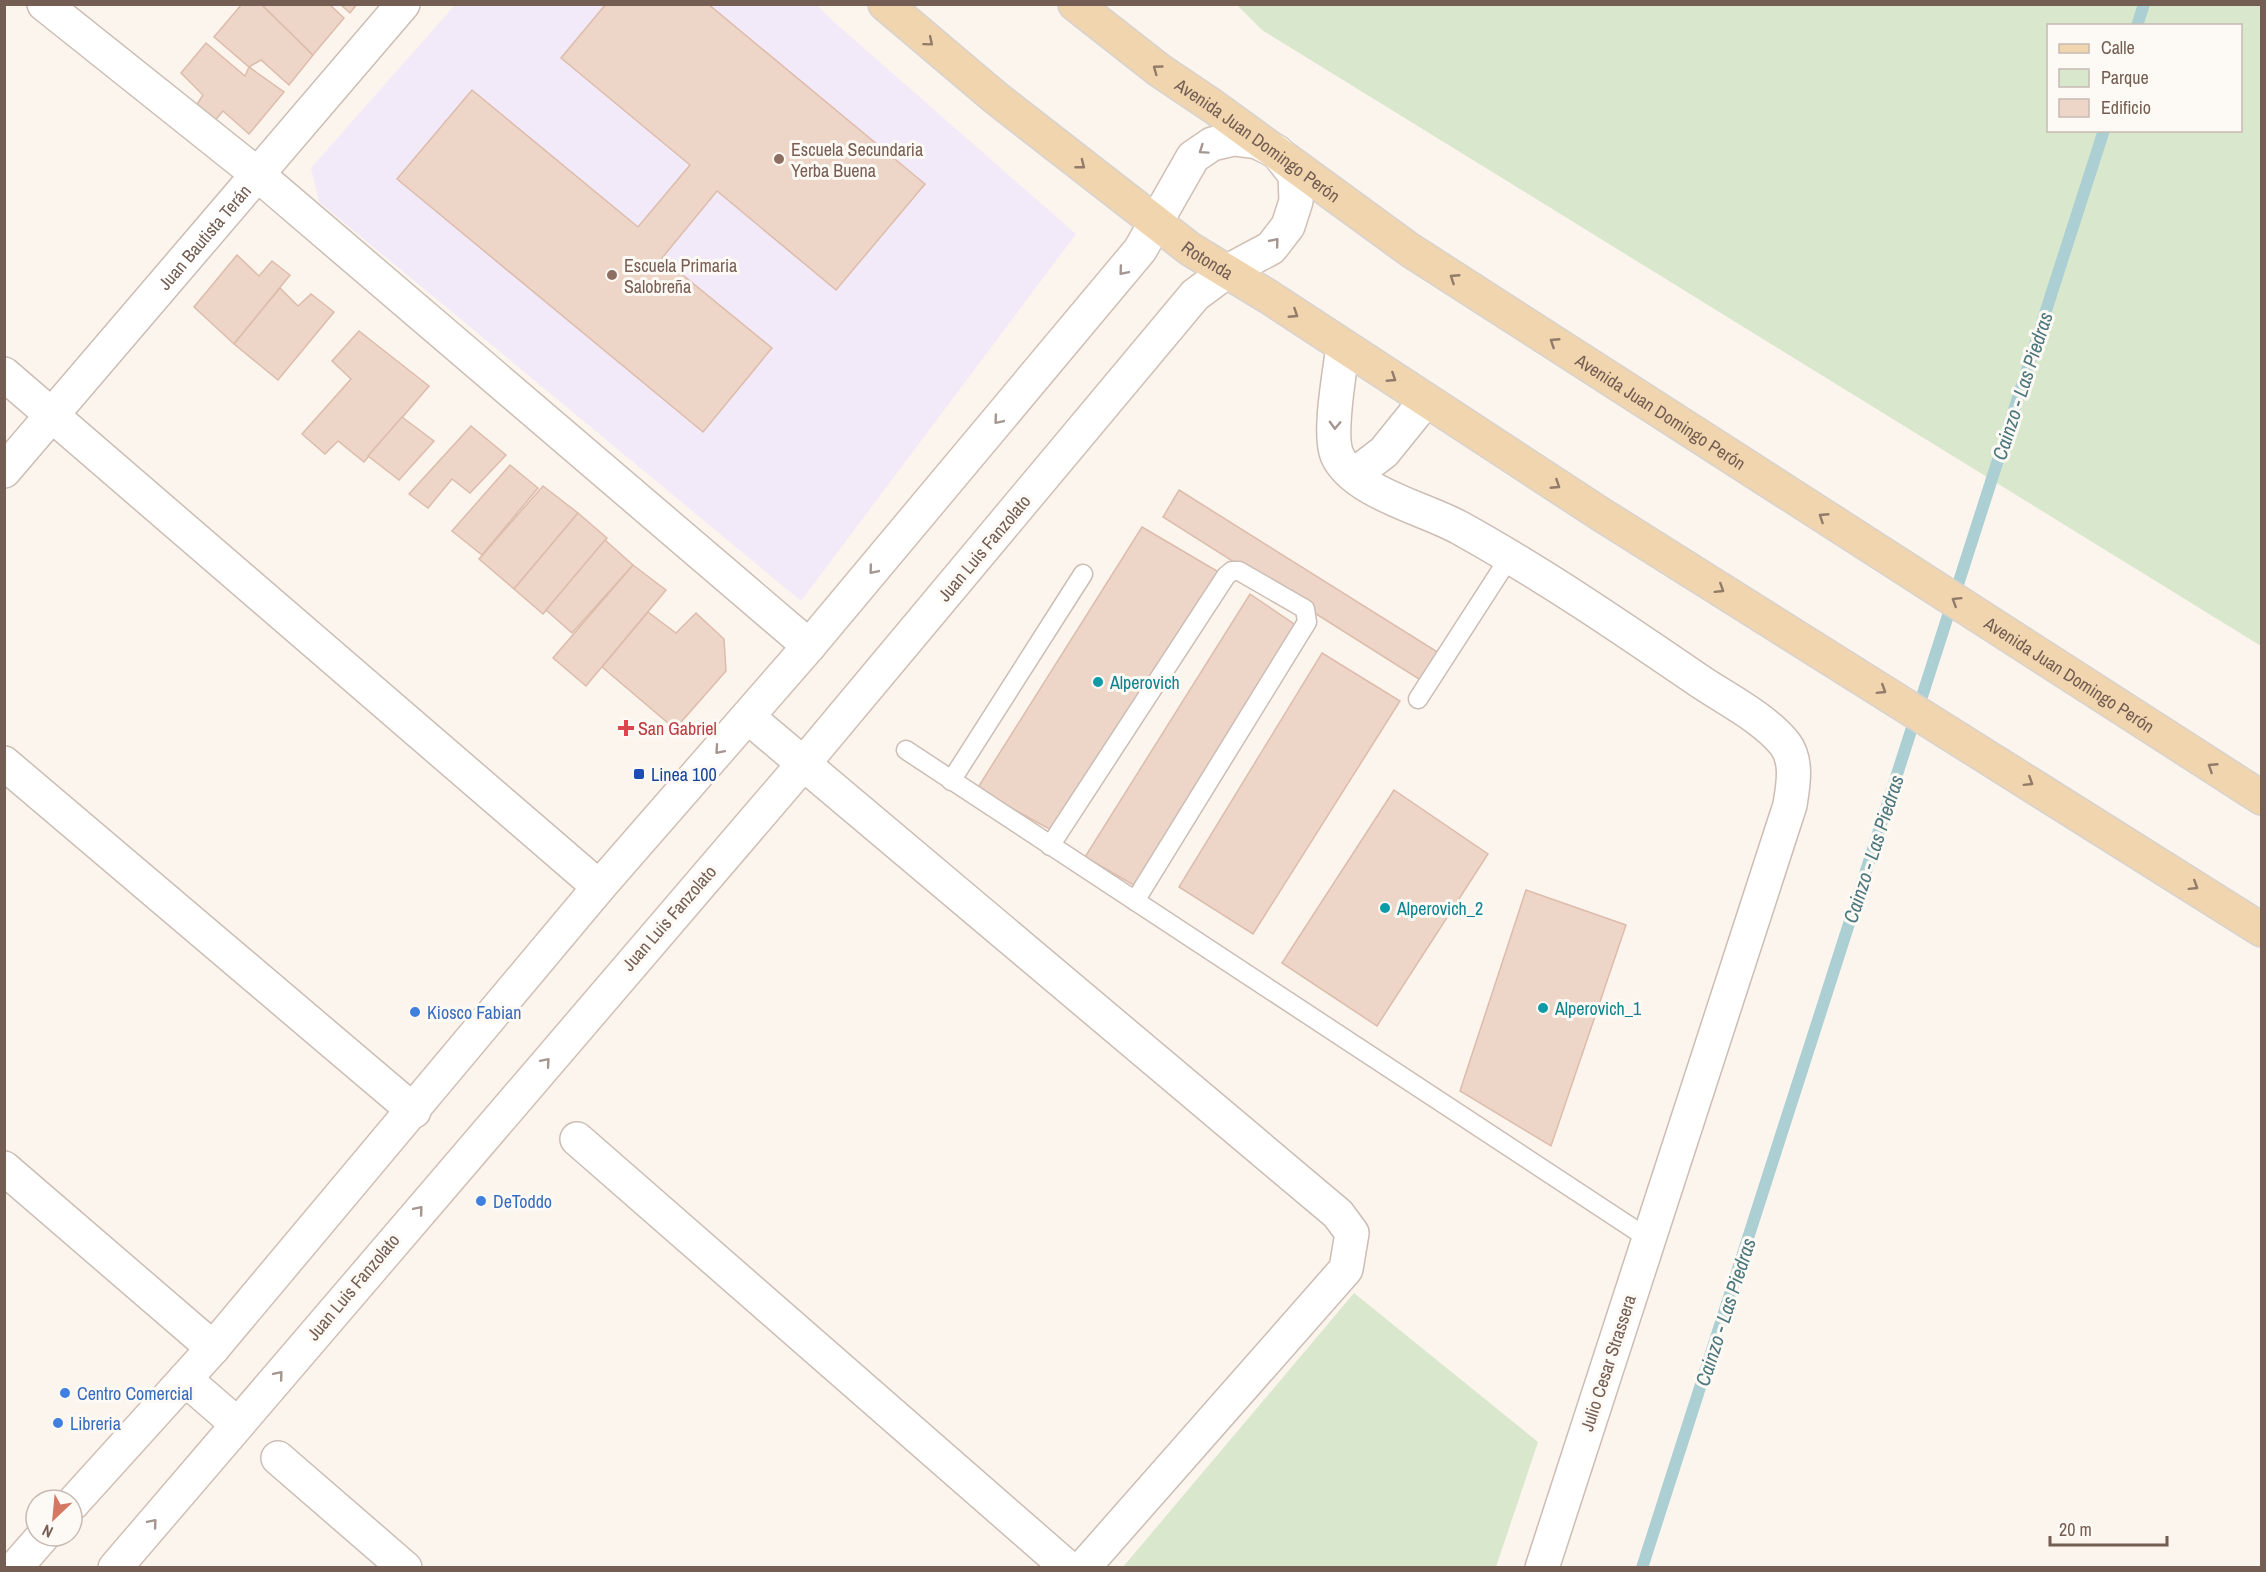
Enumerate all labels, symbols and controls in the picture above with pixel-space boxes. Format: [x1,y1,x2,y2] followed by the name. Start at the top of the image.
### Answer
[2047,24,2242,132] legend
[922,35,933,46] one-way arrow
[2101,35,2135,60] text: Calle
[1153,65,1164,76] one-way arrow
[2101,65,2149,90] text: Parque
[1170,72,1346,208] street label: Avenida Juan Domingo Perón
[2101,95,2151,120] text: Edificio
[791,137,923,183] place label: Escuela Secundaria Yerba Buena
[1198,143,1209,154] one-way arrow
[772,152,786,166] marker: Escuela Secundaria Yerba Buena
[1075,157,1086,168] one-way arrow
[152,179,256,295] street label: Juan Bautista Terán
[1177,235,1238,285] street label: Rotonda
[1268,238,1279,249] one-way arrow
[624,253,737,299] place label: Escuela Primaria Salobreña
[1119,264,1130,275] one-way arrow
[605,268,619,282] marker: Escuela Primaria Salobreña
[1450,273,1460,285] one-way arrow
[1288,306,1298,318] one-way arrow
[1985,309,2059,463] water label: Cainzo - Las Piedras
[1550,338,1560,350] one-way arrow
[1570,347,1751,475] street label: Avenida Juan Domingo Perón
[1386,371,1397,382] one-way arrow
[994,414,1005,425] one-way arrow
[1329,421,1341,430] one-way arrow
[1550,477,1560,489] one-way arrow
[932,489,1036,607] street label: Juan Luis Fanzolato
[1819,513,1830,524] one-way arrow
[869,563,880,574] one-way arrow
[1714,582,1724,594] one-way arrow
[1951,598,1962,609] one-way arrow
[1979,610,2160,738] street label: Avenida Juan Domingo Perón
[1109,670,1180,695] place label: Alperovich
[1091,675,1105,689] marker: Alperovich
[1876,683,1886,695] one-way arrow
[638,716,717,741] place label: San Gabriel
[619,721,633,735] marker: San Gabriel
[715,743,726,754] one-way arrow
[651,762,717,787] place label: Linea 100
[2208,763,2219,774] one-way arrow
[632,767,646,781] marker: Linea 100
[1836,772,1910,926] water label: Cainzo - Las Piedras
[2023,774,2033,786] one-way arrow
[616,860,722,976] street label: Juan Luis Fanzolato
[2187,879,2198,890] one-way arrow
[1396,896,1483,921] place label: Alperovich_2
[1378,901,1392,915] marker: Alperovich_2
[1554,996,1642,1021] place label: Alperovich_1
[427,1000,521,1025] place label: Kiosco Fabian
[1536,1001,1550,1015] marker: Alperovich_1
[408,1005,422,1019] marker: Kiosco Fabian
[538,1058,549,1069] one-way arrow
[493,1189,552,1214] place label: DeToddo
[474,1194,488,1208] marker: DeToddo
[412,1206,423,1217] one-way arrow
[301,1228,405,1346] street label: Juan Luis Fanzolato
[1688,1235,1762,1389] water label: Cainzo - Las Piedras
[1574,1292,1642,1434] street label: Julio Cesar Strassera
[272,1371,283,1382] one-way arrow
[77,1381,193,1406] place label: Centro Comercial
[58,1386,72,1400] marker: Centro Comercial
[70,1411,121,1436] place label: Libreria
[51,1416,65,1430] marker: Libreria
[24,1488,84,1548] north arrow
[2050,1509,2167,1547] scale bar
[2059,1517,2092,1542] text: 20 m
[145,1519,156,1530] one-way arrow
[38,1520,57,1543] text: N

